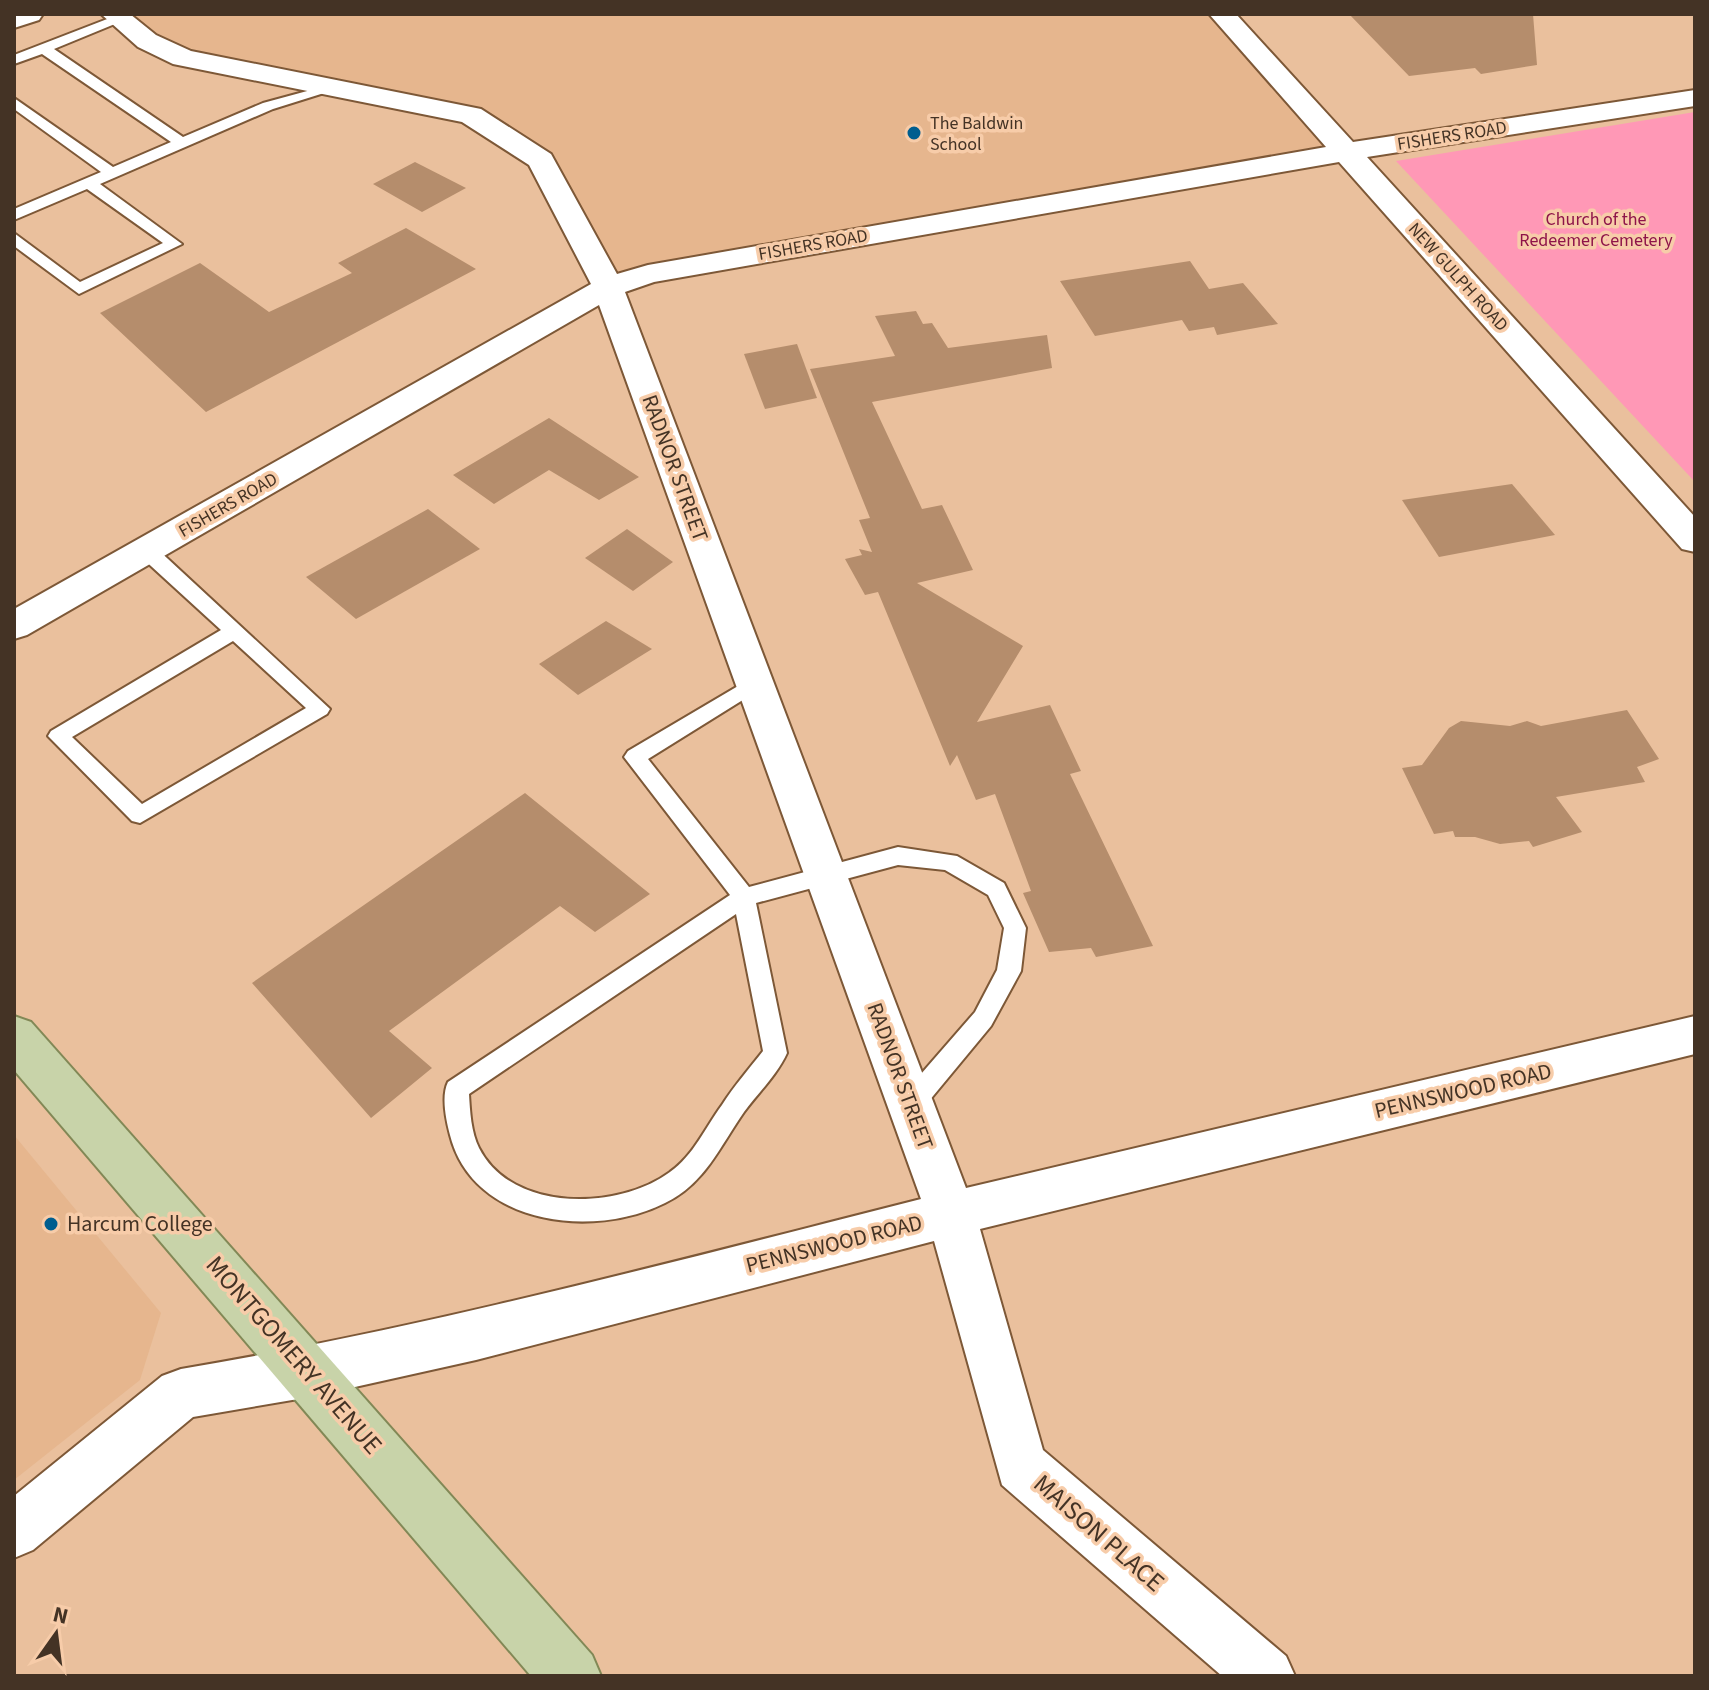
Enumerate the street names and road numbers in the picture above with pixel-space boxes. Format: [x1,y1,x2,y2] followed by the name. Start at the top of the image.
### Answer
[1395,115,1509,157] street label: FISHERS ROAD
[1402,217,1514,337] street label: NEW GULPH ROAD
[756,223,870,267] street label: FISHERS ROAD
[634,390,716,546] street label: RADNOR STREET
[174,467,282,543] street label: FISHERS ROAD
[859,998,941,1154] street label: RADNOR STREET
[1371,1055,1555,1127] street label: PENNSWOOD ROAD
[742,1207,926,1281] street label: PENNSWOOD ROAD
[197,1247,391,1463] street label: MONTGOMERY AVENUE
[1025,1466,1173,1600] street label: MAISON PLACE

